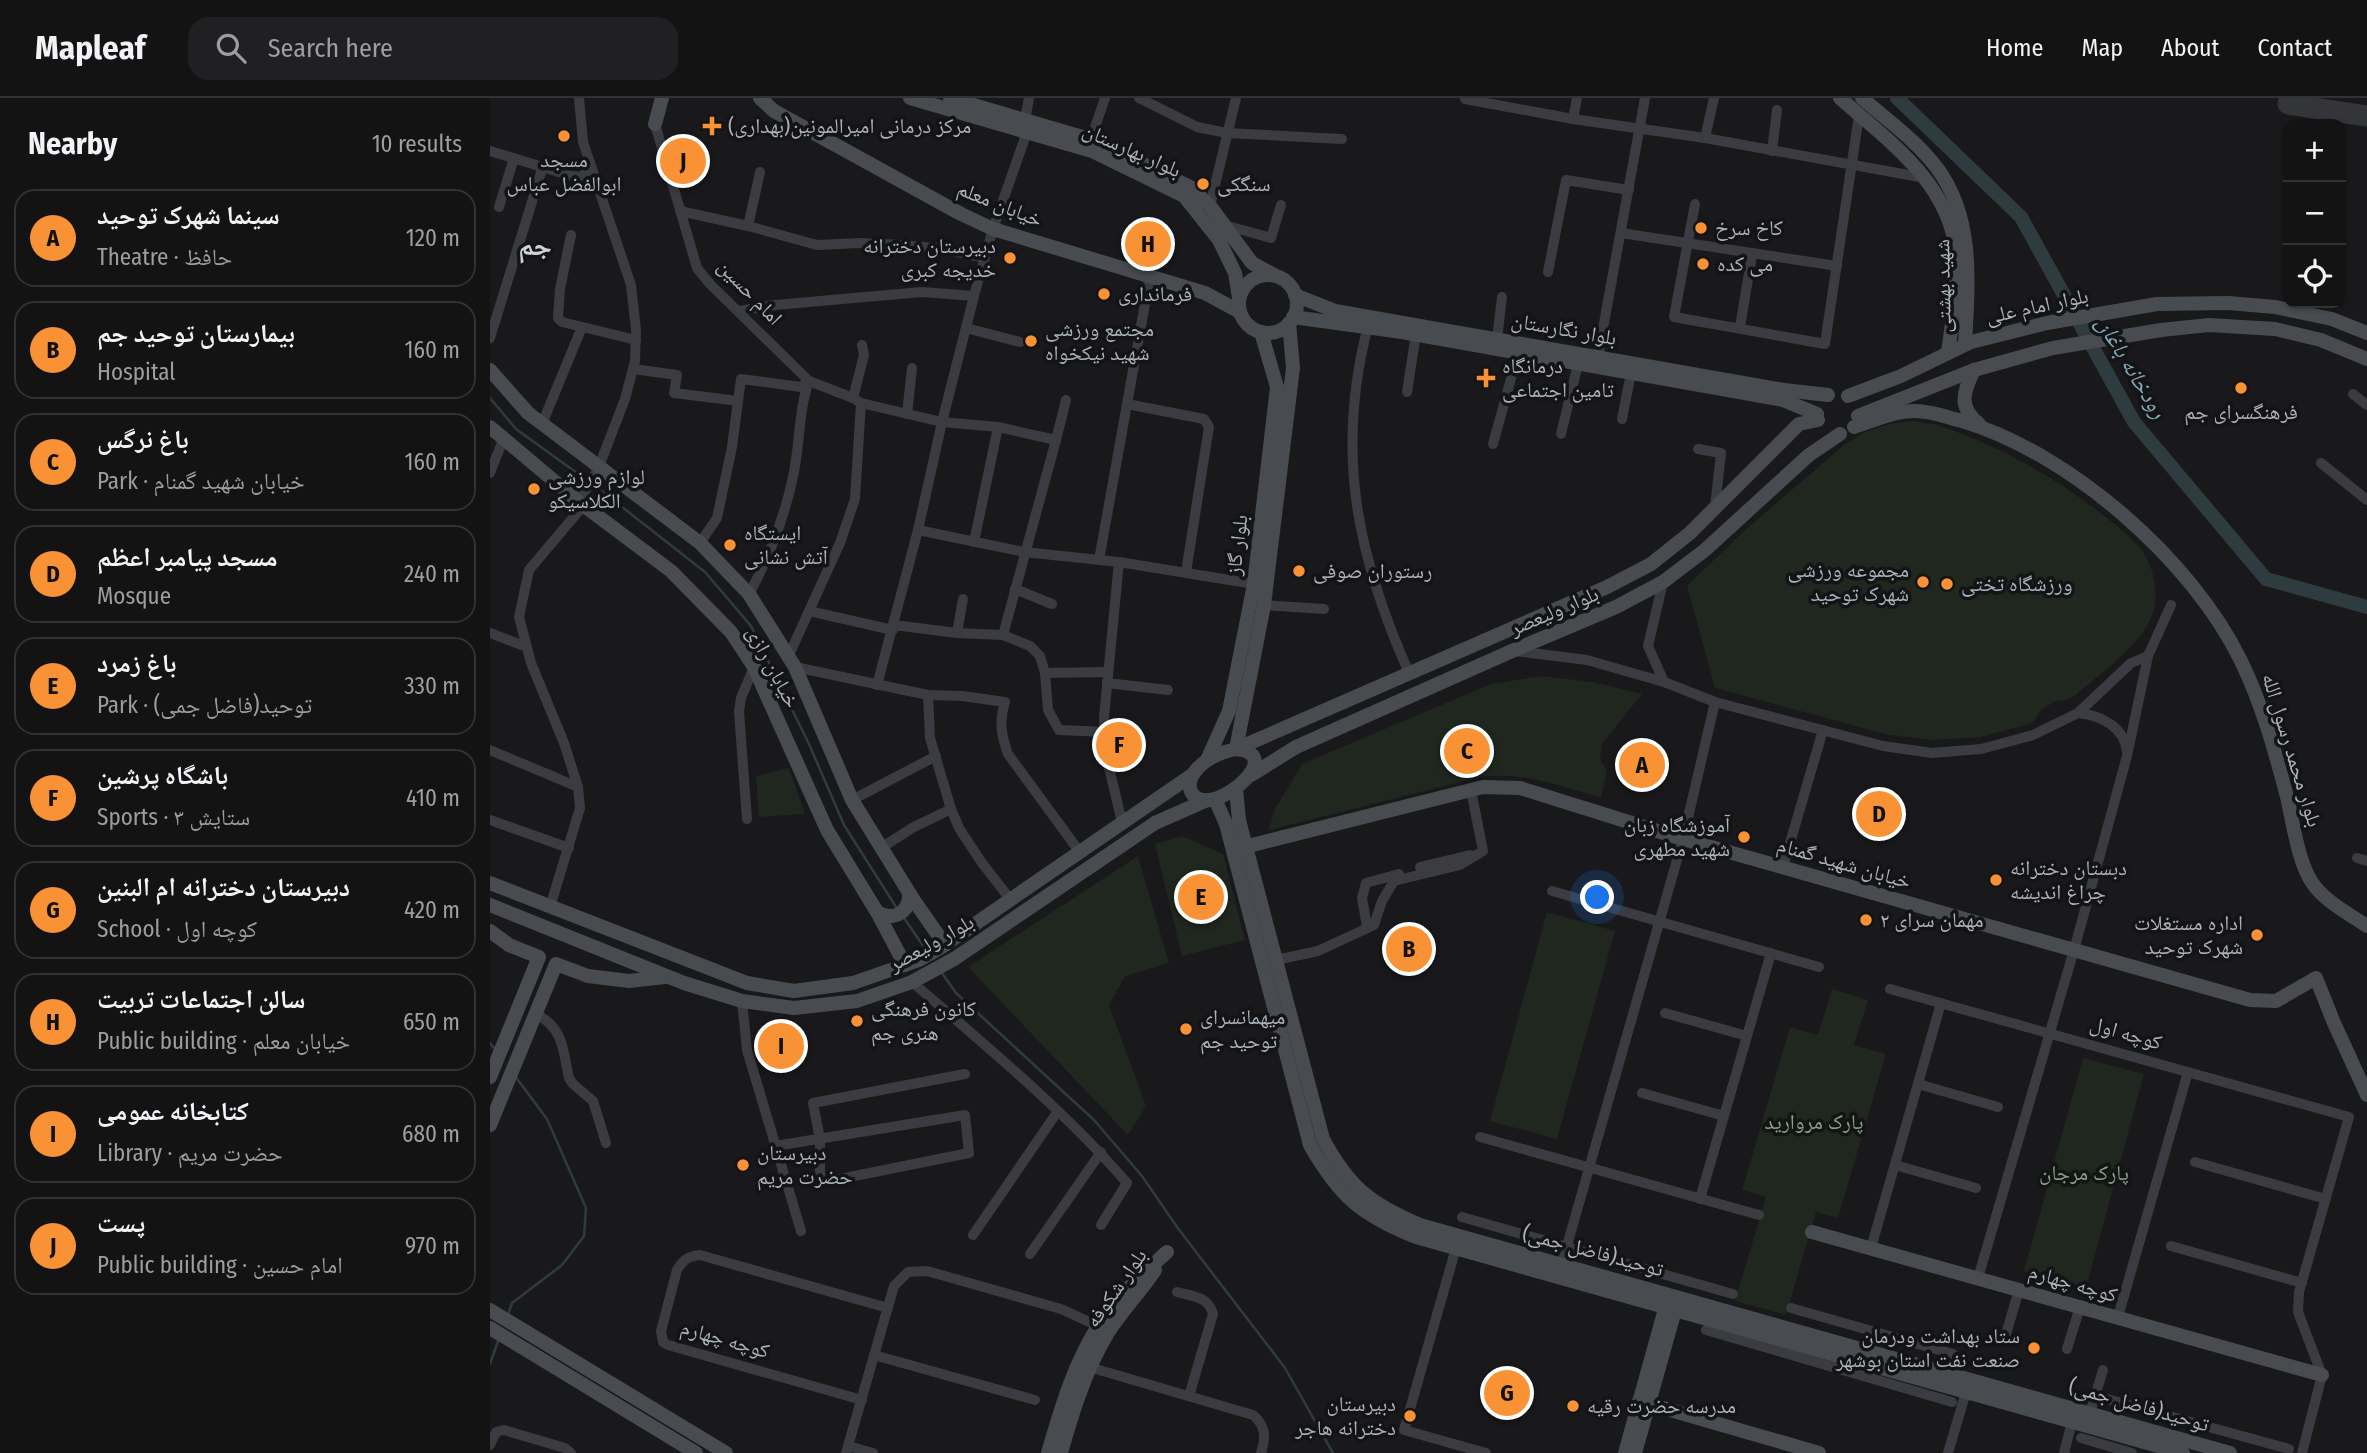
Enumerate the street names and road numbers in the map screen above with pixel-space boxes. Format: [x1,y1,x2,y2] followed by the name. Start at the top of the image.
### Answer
[1079,117,1185,183] street label: بلوار بهارستان
[953,175,1046,234] street label: خیابان معلم
[1929,239,1957,333] street label: شهید بهشتی
[711,253,788,331] street label: امام حسین
[1983,282,2091,331] street label: بلوار امام علی
[1509,307,1619,351] street label: بلوار نگارستان
[1220,513,1254,578] street label: بلوار گاز
[1505,581,1602,642] street label: بلوار ولیعصر
[741,622,805,712] street label: خیابان رازی
[2256,670,2328,830] street label: بلوار محمد رسول الله
[1774,831,1914,895] street label: خیابان شهید گمنام
[883,909,978,978] street label: بلوار ولیعصر
[2087,1010,2165,1056] street label: کوچه اول
[1520,1220,1666,1282] street label: توحید(فاضل جمی)
[1079,1244,1153,1332] street label: بلوار شکوفه
[2025,1258,2121,1309] street label: کوچه چهارم
[677,1314,773,1365] street label: کوچه چهارم
[2066,1373,2212,1437] street label: توحید(فاضل جمی)

